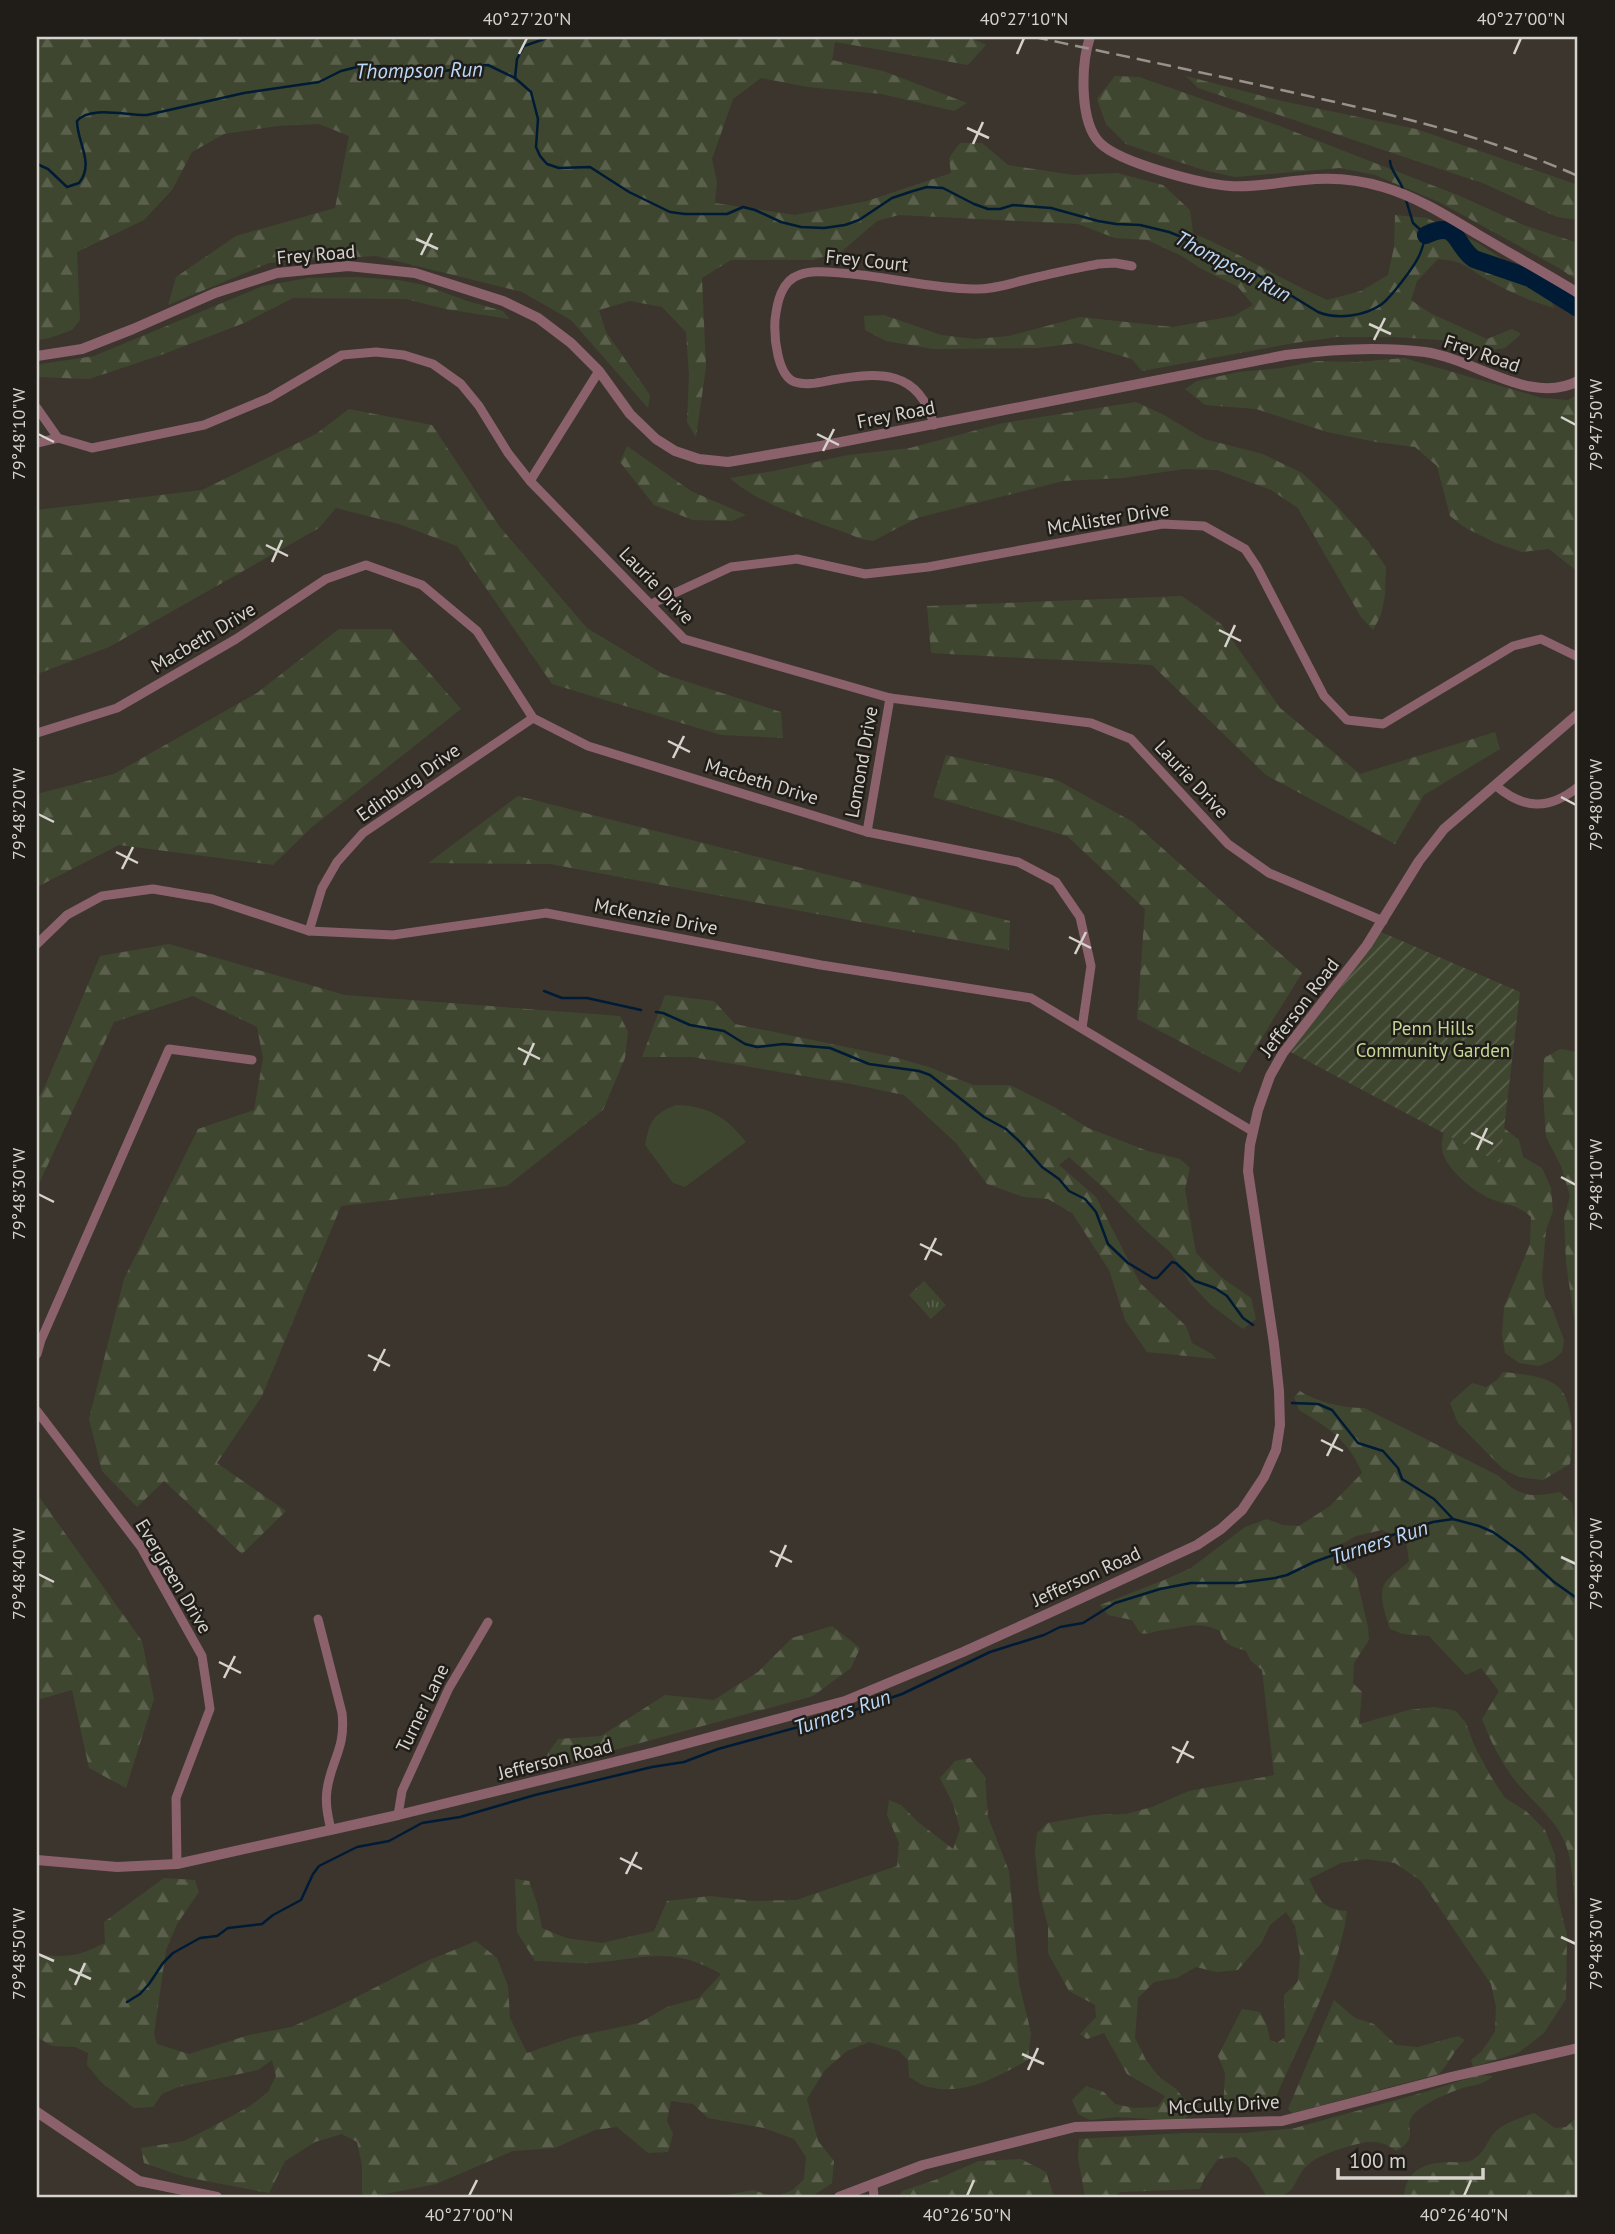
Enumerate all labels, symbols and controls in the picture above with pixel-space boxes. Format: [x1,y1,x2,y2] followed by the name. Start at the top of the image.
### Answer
[483,7,571,30] text: 40°27'20"N
[980,7,1068,30] text: 40°27'10"N
[1477,7,1565,30] text: 40°27'00"N
[355,55,483,85] water label: Thompson Run
[1170,224,1296,308] water label: Thompson Run
[276,239,356,269] street label: Frey Road
[825,244,910,276] street label: Frey Court
[1441,329,1523,377] street label: Frey Road
[1584,379,1607,471] text: 79°47'50"W
[7,388,30,480] text: 79°48'10"W
[855,395,937,433] street label: Frey Road
[1045,496,1171,540] street label: McAlister Drive
[614,541,700,629] street label: Laurie Drive
[146,596,260,678] street label: Macbeth Drive
[839,704,883,820] street label: Lomond Drive
[1150,735,1234,823] street label: Laurie Drive
[352,738,464,826] street label: Edinburg Drive
[702,752,822,810] street label: Macbeth Drive
[1584,759,1607,851] text: 79°48'00"W
[7,768,30,860] text: 79°48'20"W
[592,892,720,940] street label: McKenzie Drive
[1254,953,1344,1062] street label: Jefferson Road
[1356,1016,1510,1062] park label: Penn Hills Community Garden
[1584,1139,1607,1231] text: 79°48'10"W
[7,1148,30,1240] text: 79°48'30"W
[1327,1514,1431,1570] water label: Turners Run
[130,1515,218,1637] street label: Evergreen Drive
[1584,1518,1607,1610] text: 79°48'20"W
[7,1528,30,1620] text: 79°48'40"W
[1027,1540,1144,1612] street label: Jefferson Road
[390,1660,454,1756] street label: Turner Lane
[790,1683,894,1741] water label: Turners Run
[494,1733,615,1785] street label: Jefferson Road
[1584,1898,1607,1990] text: 79°48'30"W
[7,1908,30,2000] text: 79°48'50"W
[1168,2089,1280,2119] street label: McCully Drive
[1338,2136,1484,2180] scale bar
[1349,2147,1406,2174] text: 100 m
[425,2203,513,2226] text: 40°27'00"N
[923,2203,1011,2226] text: 40°26'50"N
[1420,2203,1508,2226] text: 40°26'40"N

